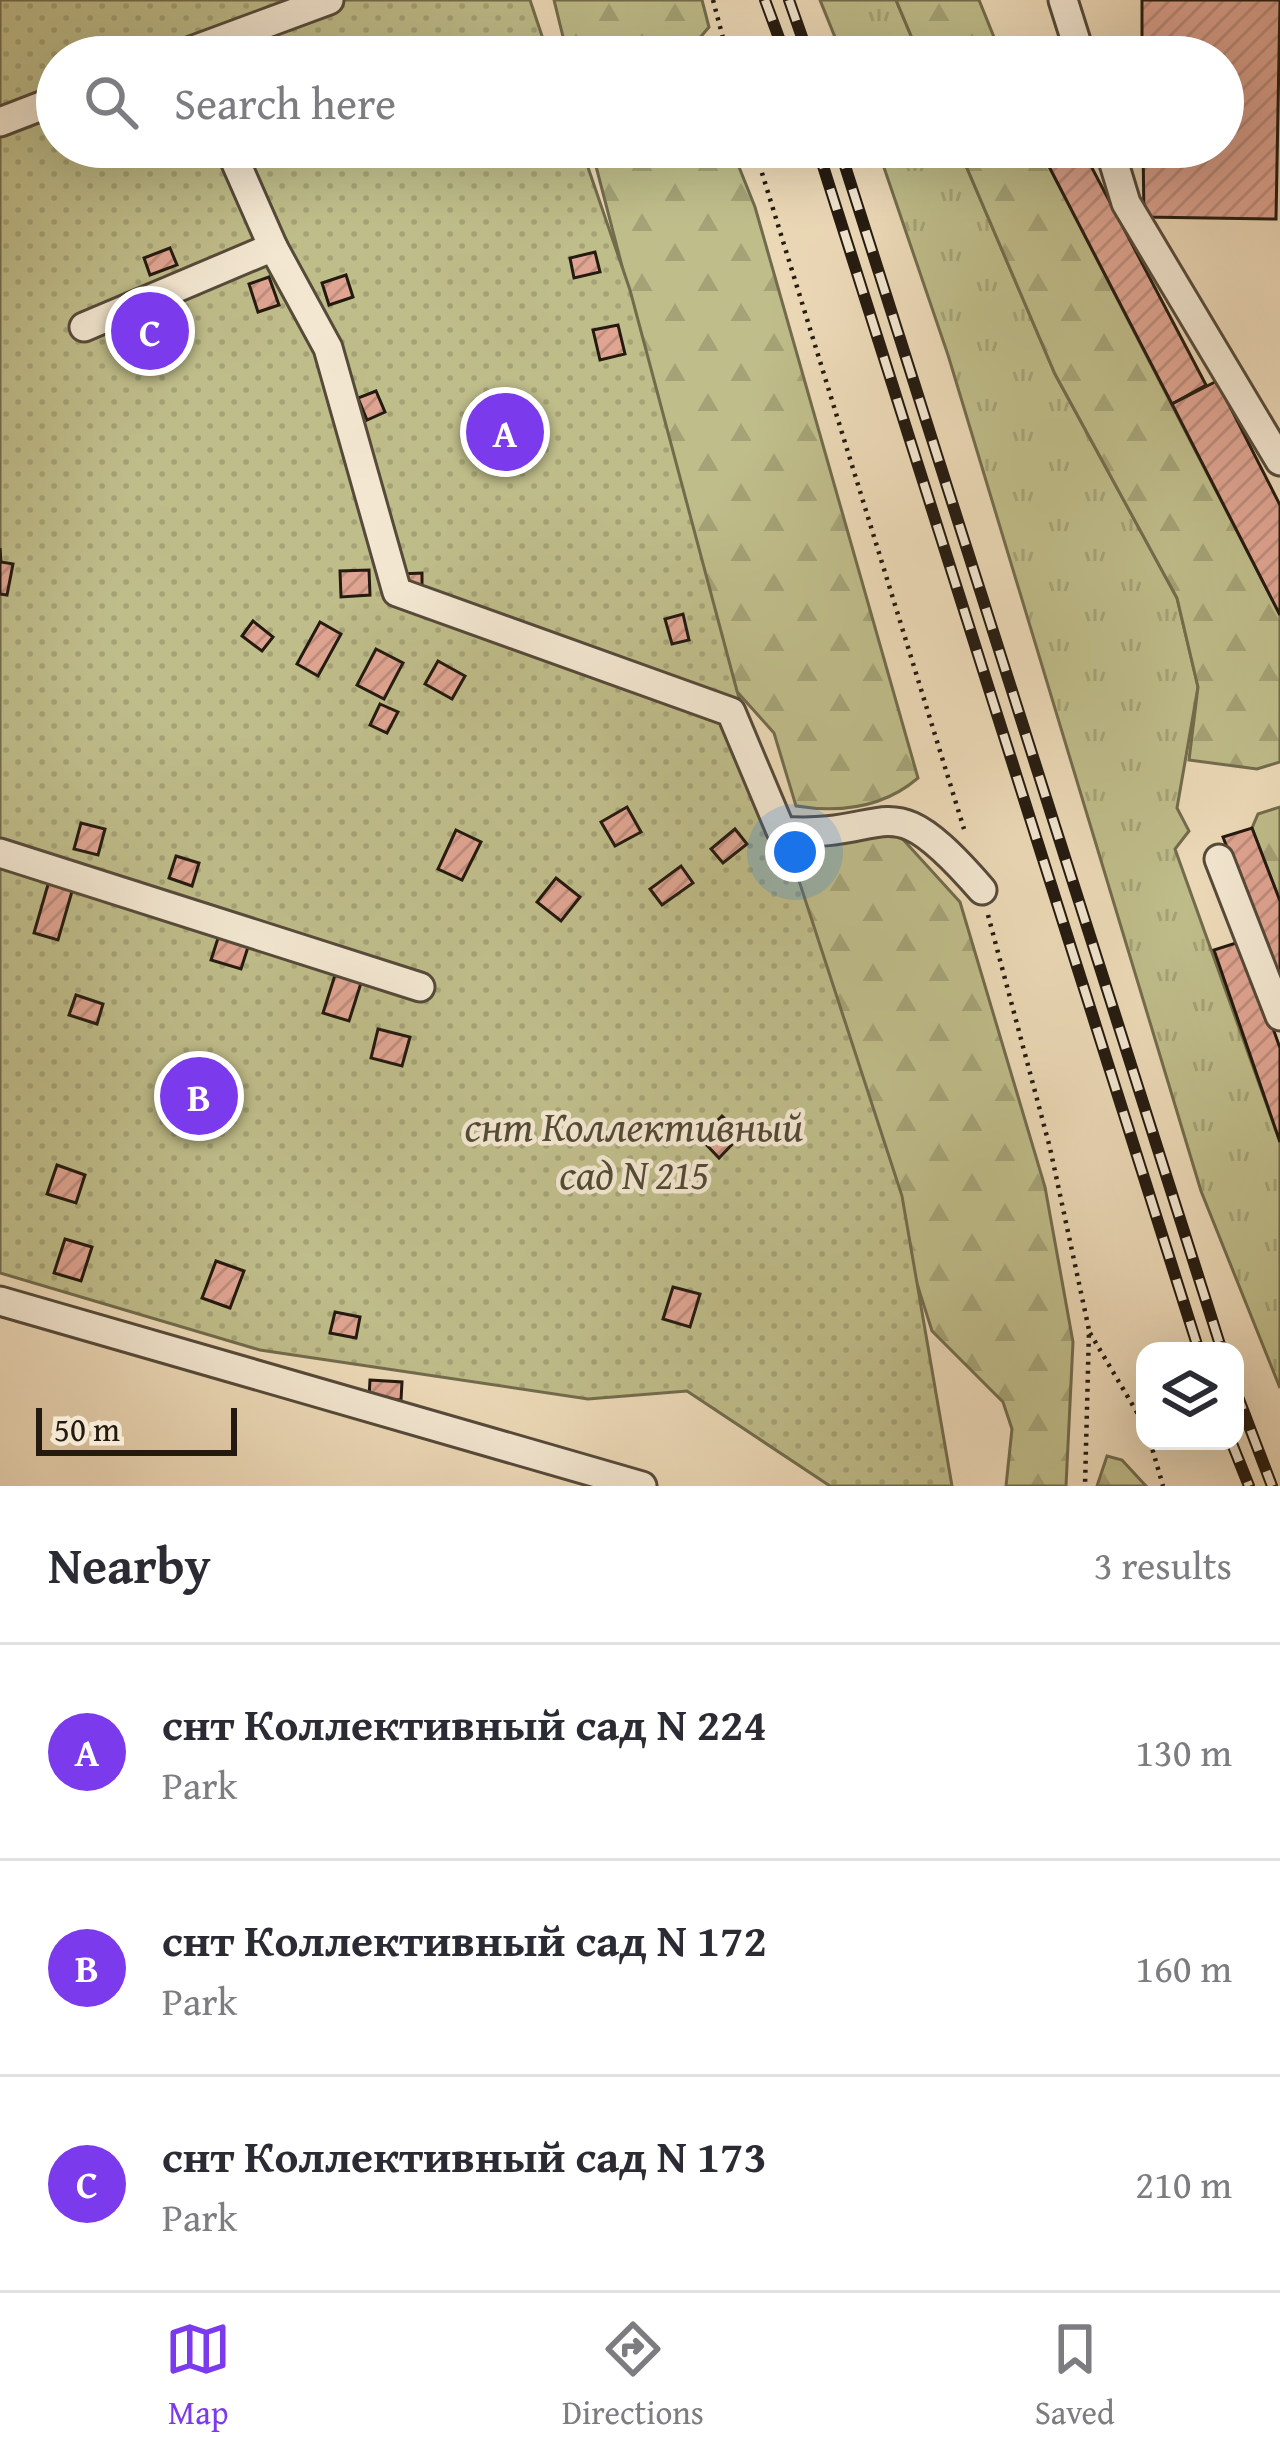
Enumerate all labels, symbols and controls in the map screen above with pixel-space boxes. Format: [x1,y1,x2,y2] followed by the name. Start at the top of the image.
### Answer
[36,36,1244,168] search box
[78,69,144,135] icon: search
[174,70,396,135] text: Search here
[111,286,189,376] pin: C
[466,387,544,477] pin: A
[765,822,825,882] your location
[160,1051,238,1141] pin: B
[464,1095,804,1204] park label: снт Коллективный сад N 215
[1136,1342,1244,1450] map controls
[1136,1342,1244,1450] button: layers
[36,1402,237,1455] scale bar
[54,1405,120,1453] text: 50 m
[48,1527,211,1602] text: Nearby
[1094,1536,1232,1593] text: 3 results
[162,1691,767,1756] text: снт Коллективный сад N 224
[75,1723,99,1780] text: A
[1135,1723,1232,1780] text: 130 m
[162,1756,237,1813] text: Park
[162,1907,767,1972] text: снт Коллективный сад N 172
[75,1939,99,1996] text: B
[1135,1939,1232,1996] text: 160 m
[162,1972,237,2029] text: Park
[162,2123,767,2188] text: снт Коллективный сад N 173
[76,2155,98,2212] text: C
[1135,2155,1232,2212] text: 210 m
[162,2188,237,2245] text: Park
[165,2316,231,2436] tab: Map
[562,2316,704,2436] tab: Directions
[1035,2316,1115,2436] tab: Saved

